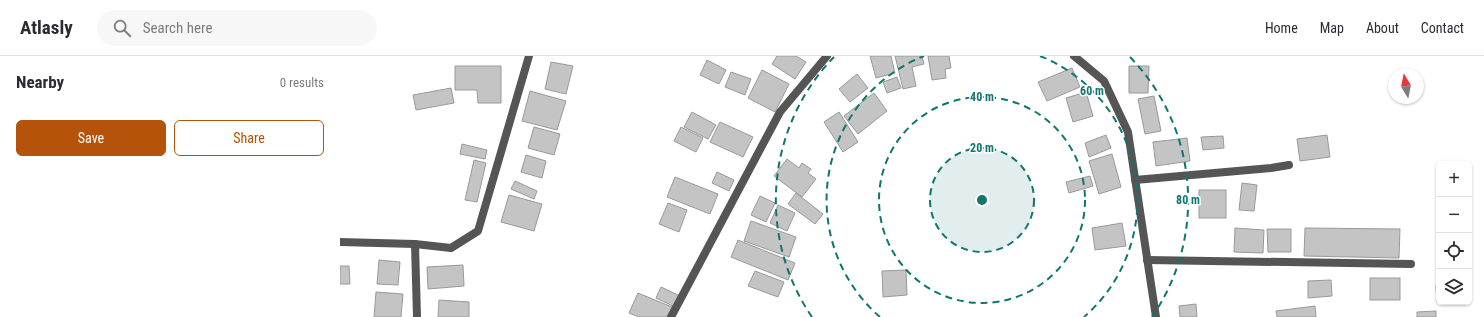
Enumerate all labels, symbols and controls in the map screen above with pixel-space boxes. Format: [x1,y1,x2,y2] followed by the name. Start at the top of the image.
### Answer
[97,10,377,46] search box
[20,16,73,39] text: Atlasly
[111,17,133,39] icon: search
[143,19,212,37] text: Search here
[1265,20,1298,36] text: Home
[1320,20,1344,36] text: Map
[1366,20,1399,36] text: About
[1421,20,1464,36] text: Contact
[1388,68,1424,104] north arrow
[16,72,64,92] text: Nearby
[280,75,324,90] text: 0 results
[1080,84,1104,98] text: 60 m
[970,90,994,104] text: 40 m
[16,120,166,156] button: Save
[174,120,324,156] button: Share
[970,141,994,155] text: 20 m
[1436,161,1472,305] map controls
[1436,161,1472,197] button: +
[975,193,989,207] centre of rings
[1176,193,1200,207] text: 80 m
[1436,197,1472,233] button: −
[1436,233,1472,269] button: locate
[1436,269,1472,305] button: layers

